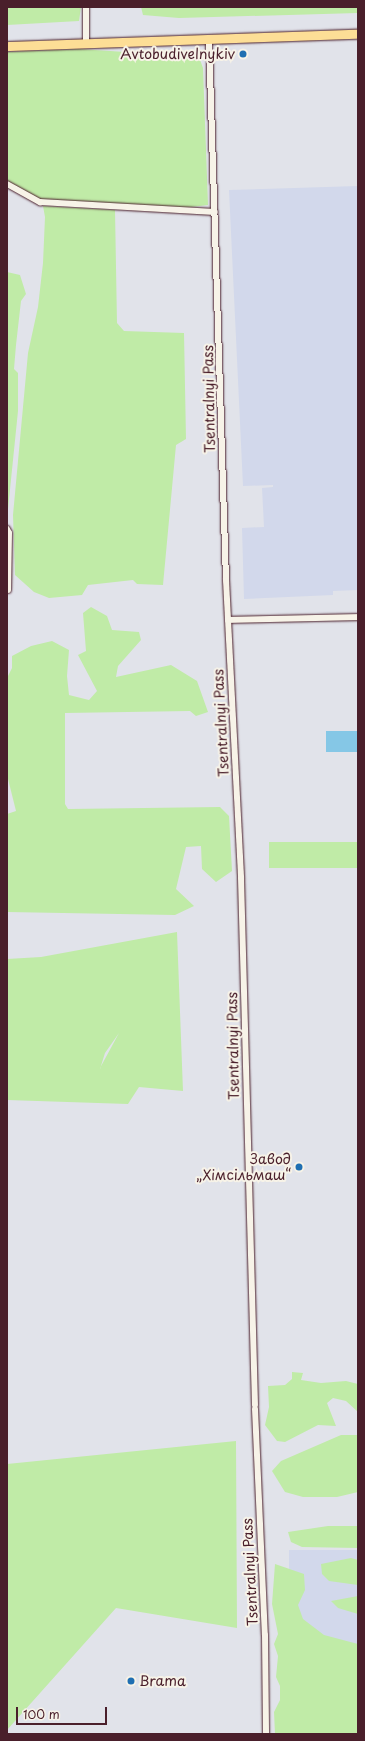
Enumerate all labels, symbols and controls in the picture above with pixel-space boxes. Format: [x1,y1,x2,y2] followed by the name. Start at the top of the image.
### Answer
[120,46,235,62] place label: Avtobudivelnykiv
[238,49,248,59] marker: Avtobudivelnykiv
[200,345,218,453] street label: Tsentralnyi Pass
[210,668,232,778] street label: Tsentralnyi Pass
[224,992,242,1100] street label: Tsentralnyi Pass
[197,1151,291,1184] place label: Завод „Хімсільмаш“
[294,1162,304,1172] marker: Завод „Хімсільмаш“
[239,1517,261,1627] street label: Tsentralnyi Pass
[139,1673,186,1689] place label: Brama
[126,1676,136,1686] marker: Brama
[18,1699,109,1725] scale bar
[23,1705,60,1723] text: 100 m

